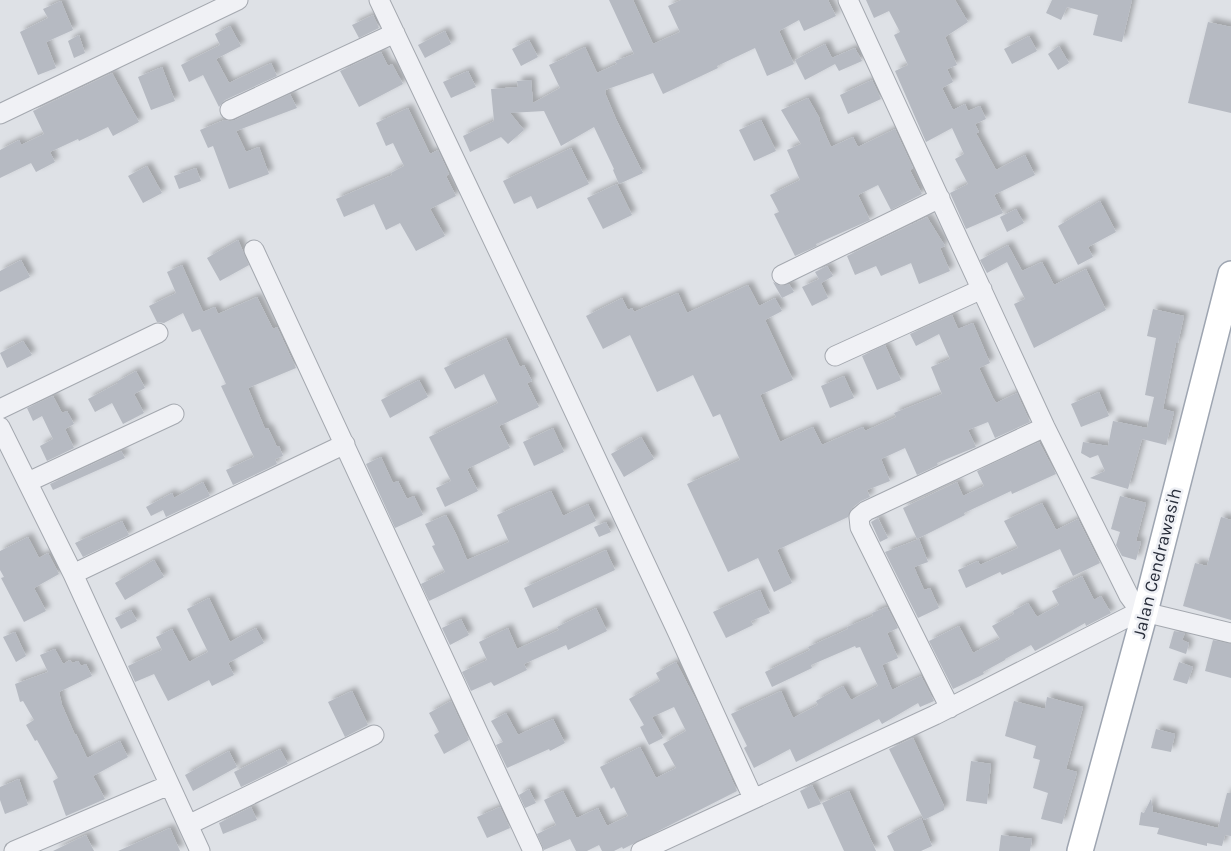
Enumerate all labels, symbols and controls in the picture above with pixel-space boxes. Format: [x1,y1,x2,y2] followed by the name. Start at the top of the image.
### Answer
[1128,486,1186,640] street label: Jalan Cendrawasih

